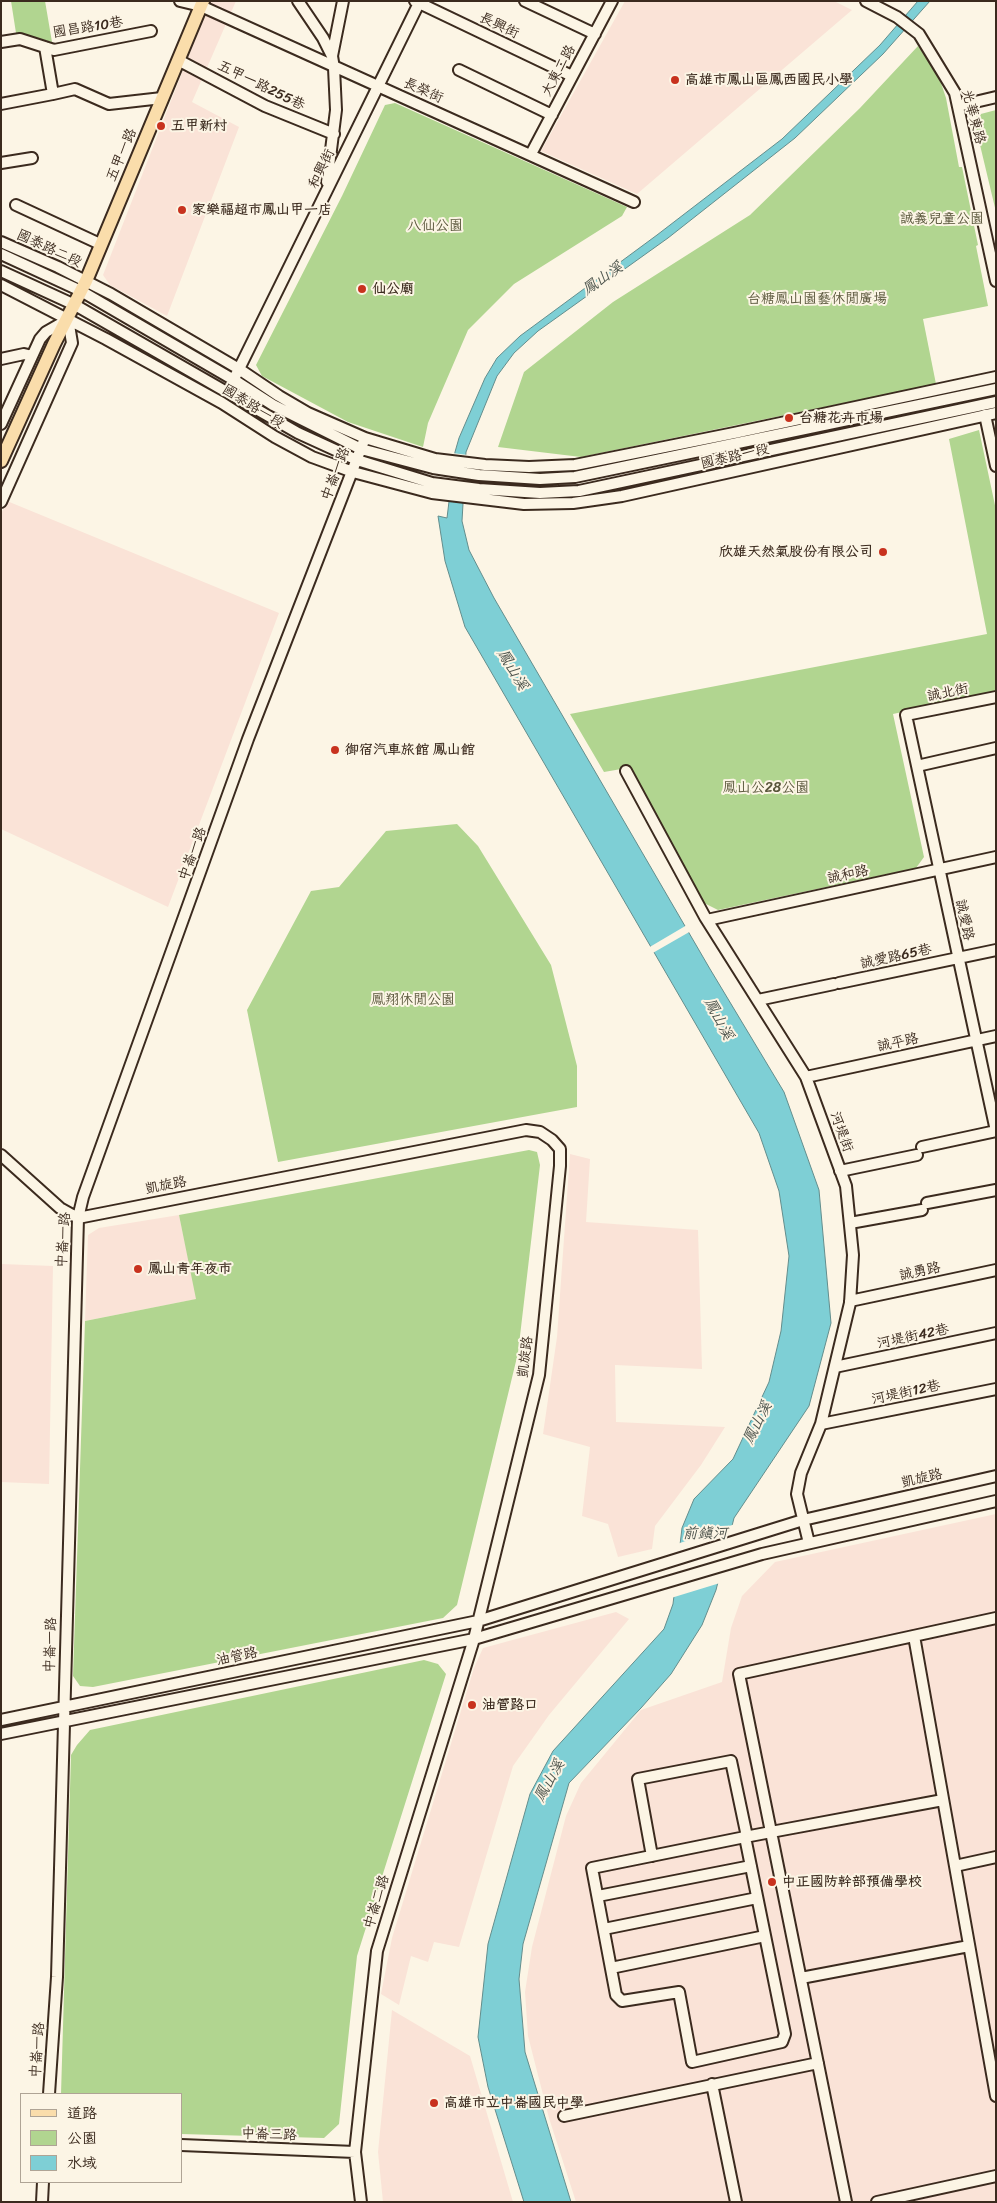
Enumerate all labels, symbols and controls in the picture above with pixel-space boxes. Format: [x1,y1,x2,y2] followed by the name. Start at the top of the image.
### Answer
[476,10,522,42] street label: 長興街
[52,14,124,42] street label: 國昌路10巷
[538,42,580,100] street label: 大東二路
[215,58,307,114] street label: 五甲一路255巷
[685,72,853,88] place label: 高雄市鳳山區鳳西國民小學
[669,74,681,86] marker: 高雄市鳳山區鳳西國民小學
[400,75,446,107] street label: 長榮街
[958,88,988,146] street label: 光華東路
[171,118,227,134] place label: 五甲新村
[155,120,167,132] marker: 五甲新村
[103,126,141,184] street label: 五甲一路
[305,146,339,192] street label: 和興街
[192,202,332,218] place label: 家樂福超市鳳山甲一店
[176,204,188,216] marker: 家樂福超市鳳山甲一店
[900,211,984,227] park label: 誠義兒童公園
[407,218,463,234] park label: 八仙公園
[14,227,84,271] street label: 國泰路二段
[579,259,627,299] water label: 鳳山溪
[372,281,414,297] place label: 仙公廟
[356,283,368,295] marker: 仙公廟
[747,291,887,307] park label: 台糖鳳山園藝休閒廣場
[219,381,287,433] street label: 國泰路一段
[799,410,883,426] place label: 台糖花卉市場
[783,412,795,424] marker: 台糖花卉市場
[699,441,771,473] street label: 國泰路一段
[318,445,354,503] street label: 中崙一路
[719,544,873,560] place label: 欣雄天然氣股份有限公司
[877,546,889,558] marker: 欣雄天然氣股份有限公司
[493,646,531,694] water label: 鳳山溪
[926,681,970,705] street label: 誠北街
[345,742,475,758] place label: 御宿汽車旅館 鳳山館
[329,744,341,756] marker: 御宿汽車旅館 鳳山館
[723,780,809,796] park label: 鳳山公28公園
[176,825,210,883] street label: 中崙一路
[826,862,870,888] street label: 誠和路
[951,898,977,942] street label: 誠愛路
[859,941,933,973] street label: 誠愛路65巷
[371,992,455,1008] park label: 鳳翔休閒公園
[699,995,737,1043] water label: 鳳山溪
[876,1030,920,1056] street label: 誠平路
[826,1109,856,1155] street label: 河堤街
[144,1174,188,1198] street label: 凱旋路
[54,1211,74,1269] street label: 中崙一路
[898,1259,942,1285] street label: 誠勇路
[148,1261,232,1277] place label: 鳳山青年夜市
[132,1263,144,1275] marker: 鳳山青年夜市
[876,1321,950,1353] street label: 河堤街42巷
[515,1335,537,1379] street label: 凱旋路
[870,1377,942,1409] street label: 河堤街12巷
[740,1399,776,1447] water label: 鳳山溪
[900,1466,944,1492] street label: 凱旋路
[683,1525,727,1543] water label: 前鎮河
[42,1617,60,1673] street label: 中崙一路
[215,1644,259,1670] street label: 油管路
[482,1697,538,1713] place label: 油管路口
[466,1699,478,1711] marker: 油管路口
[531,1757,569,1805] water label: 鳳山溪
[361,1873,393,1931] street label: 中崙二路
[782,1874,922,1890] place label: 中正國防幹部預備學校
[766,1876,778,1888] marker: 中正國防幹部預備學校
[28,2021,48,2079] street label: 中崙一路
[20,2093,182,2183] legend
[444,2095,584,2111] place label: 高雄市立中崙國民中學
[428,2097,440,2109] marker: 高雄市立中崙國民中學
[67,2100,97,2126] text: 道路
[67,2125,97,2151] text: 公園
[241,2126,297,2144] street label: 中崙三路
[67,2150,97,2176] text: 水域

